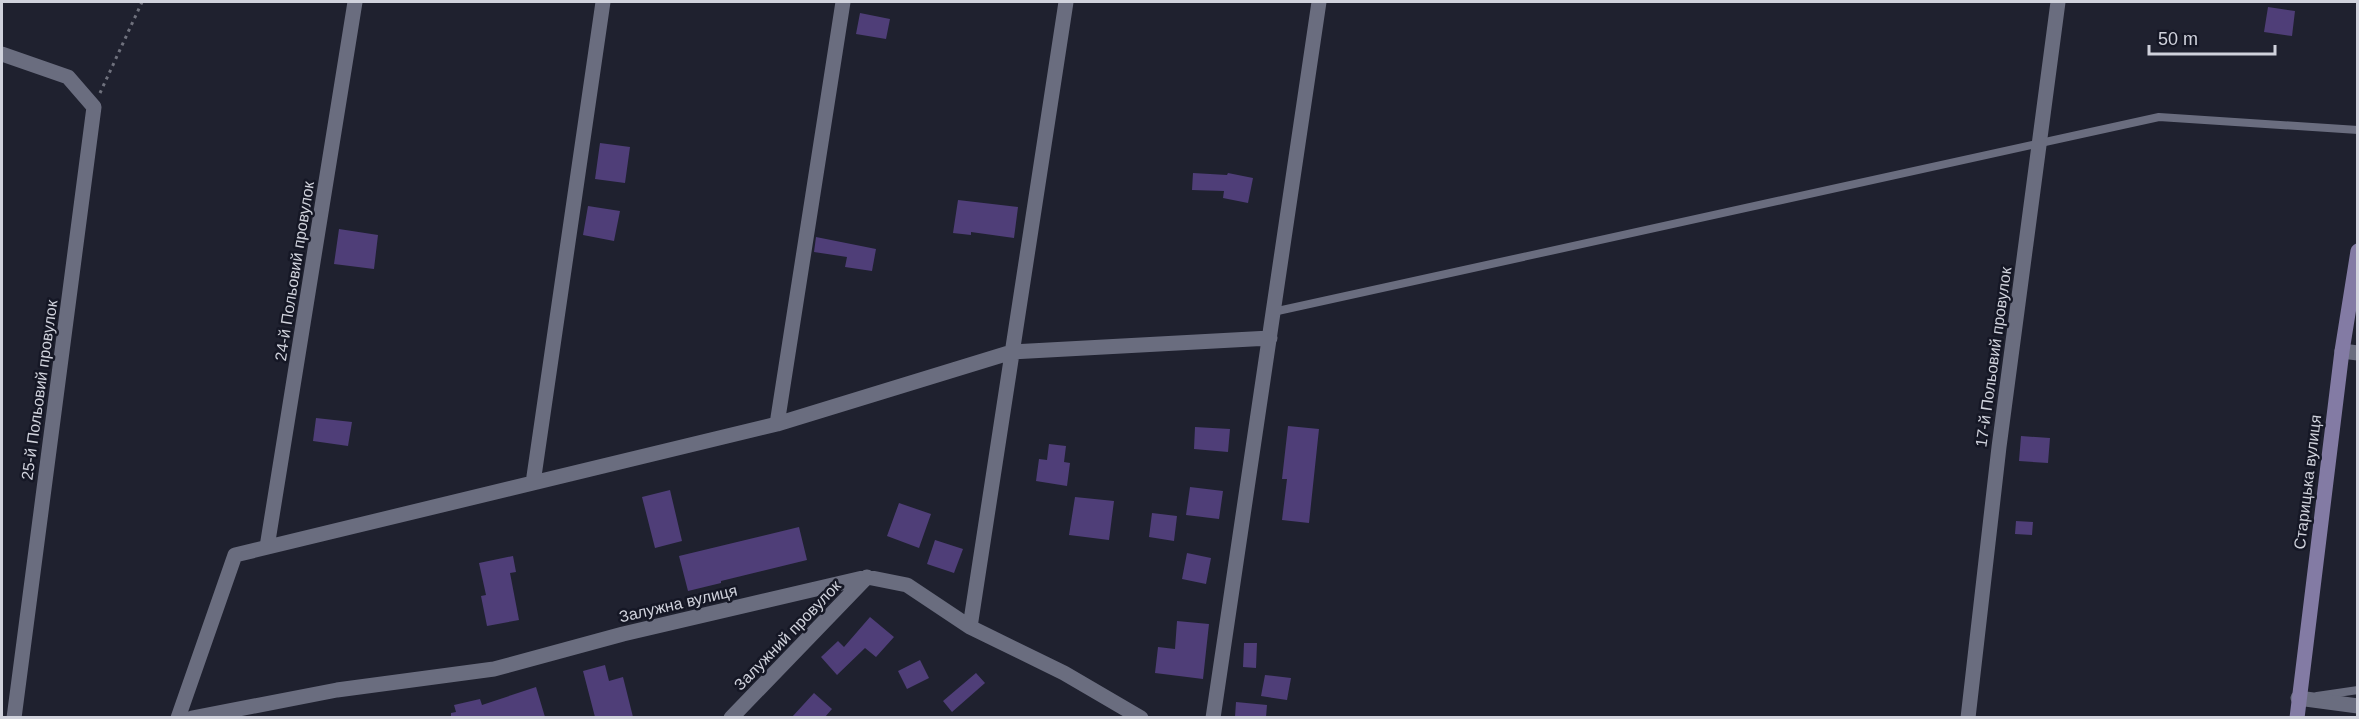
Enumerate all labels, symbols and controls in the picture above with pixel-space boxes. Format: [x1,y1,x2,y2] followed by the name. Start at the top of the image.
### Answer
[2149,18,2275,56] scale bar
[2158,29,2198,49] text: 50 m
[272,179,317,362] street label: 24-й Польовий провулок
[1972,265,2015,448] street label: 17-й Польовий провулок
[18,298,61,481] street label: 25-й Польовий провулок
[2291,414,2324,550] street label: Старицька вулиця
[731,576,845,694] street label: Залужний провулок
[617,582,739,625] street label: Залужна вулиця

